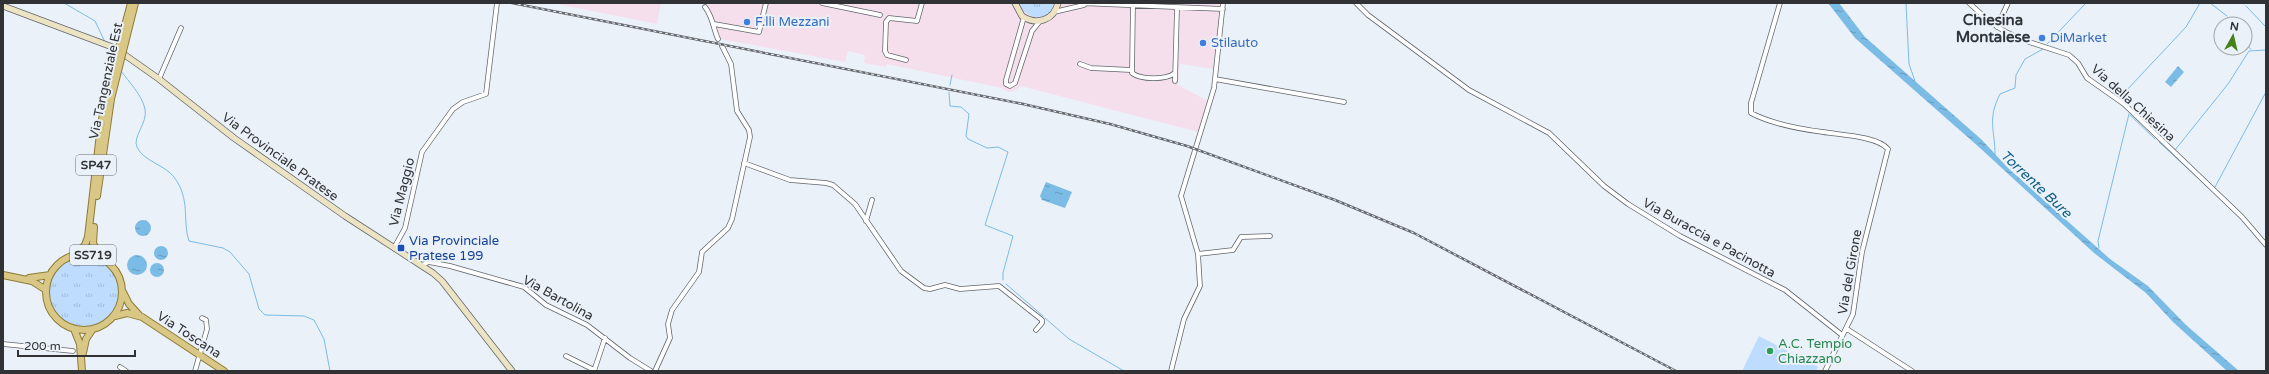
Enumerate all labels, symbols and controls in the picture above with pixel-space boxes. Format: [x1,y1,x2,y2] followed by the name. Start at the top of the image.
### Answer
[1956,11,2031,46] district label: Chiesina Montalese
[755,14,830,30] place label: F.lli Mezzani
[2213,16,2253,56] north arrow
[742,17,752,27] marker: F.lli Mezzani
[2229,20,2240,34] text: N
[86,21,126,141] street label: Via Tangenziale Est
[2050,30,2107,46] place label: DiMarket
[2037,33,2047,43] marker: DiMarket
[1211,35,1258,51] place label: Stilauto
[1198,38,1208,48] marker: Stilauto
[2088,61,2178,145] street label: Via della Chiesina
[219,109,341,205] street label: Via Provinciale Pratese
[1997,147,2076,222] water label: Torrente Bure
[76,155,116,175] road number: SP47
[386,156,418,228] street label: Via Maggio
[1640,195,1778,281] street label: Via Buraccia e Pacinotta
[1835,228,1865,316] street label: Via del Girone
[409,233,499,264] place label: Via Provinciale Pratese 199
[396,243,406,253] marker: Via Provinciale Pratese 199
[70,245,116,265] road number: SS719
[520,272,596,324] street label: Via Bartolina
[154,308,224,362] street label: Via Toscana
[18,332,135,358] scale bar
[1778,336,1852,367] place label: A.C. Tempio Chiazzano
[24,339,61,353] text: 200 m
[1765,346,1775,356] marker: A.C. Tempio Chiazzano

